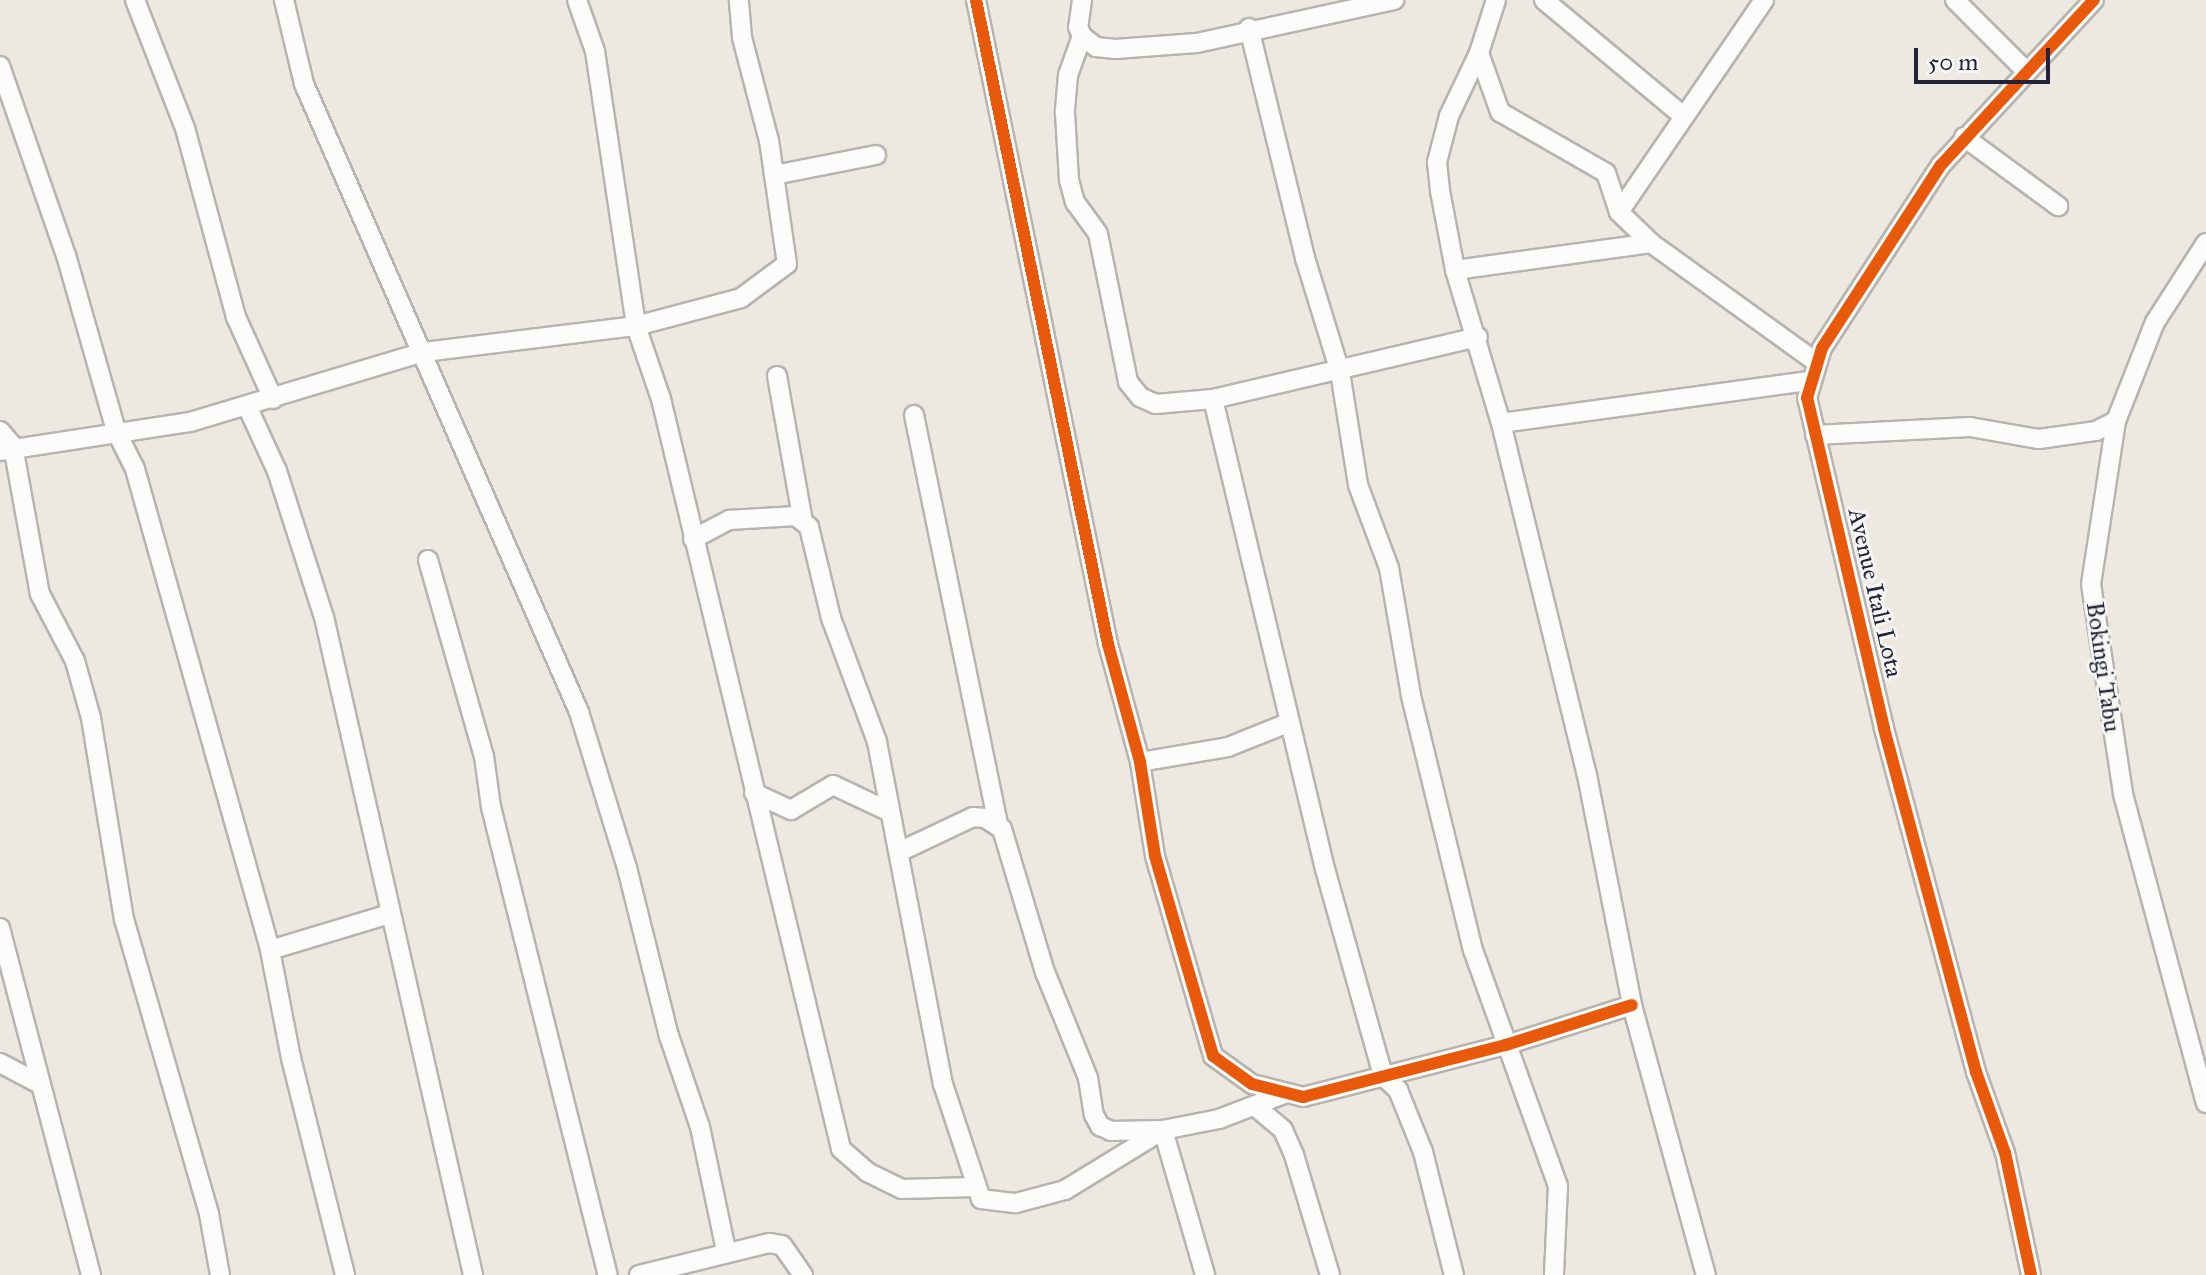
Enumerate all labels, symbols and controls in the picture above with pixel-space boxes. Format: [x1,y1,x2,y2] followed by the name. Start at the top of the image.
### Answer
[1918,32,2054,82] scale bar
[1928,47,1978,77] text: 50 m
[1842,506,1908,680] street label: Avenue Itali Lota
[2080,600,2126,734] street label: Bokingi Tabu

